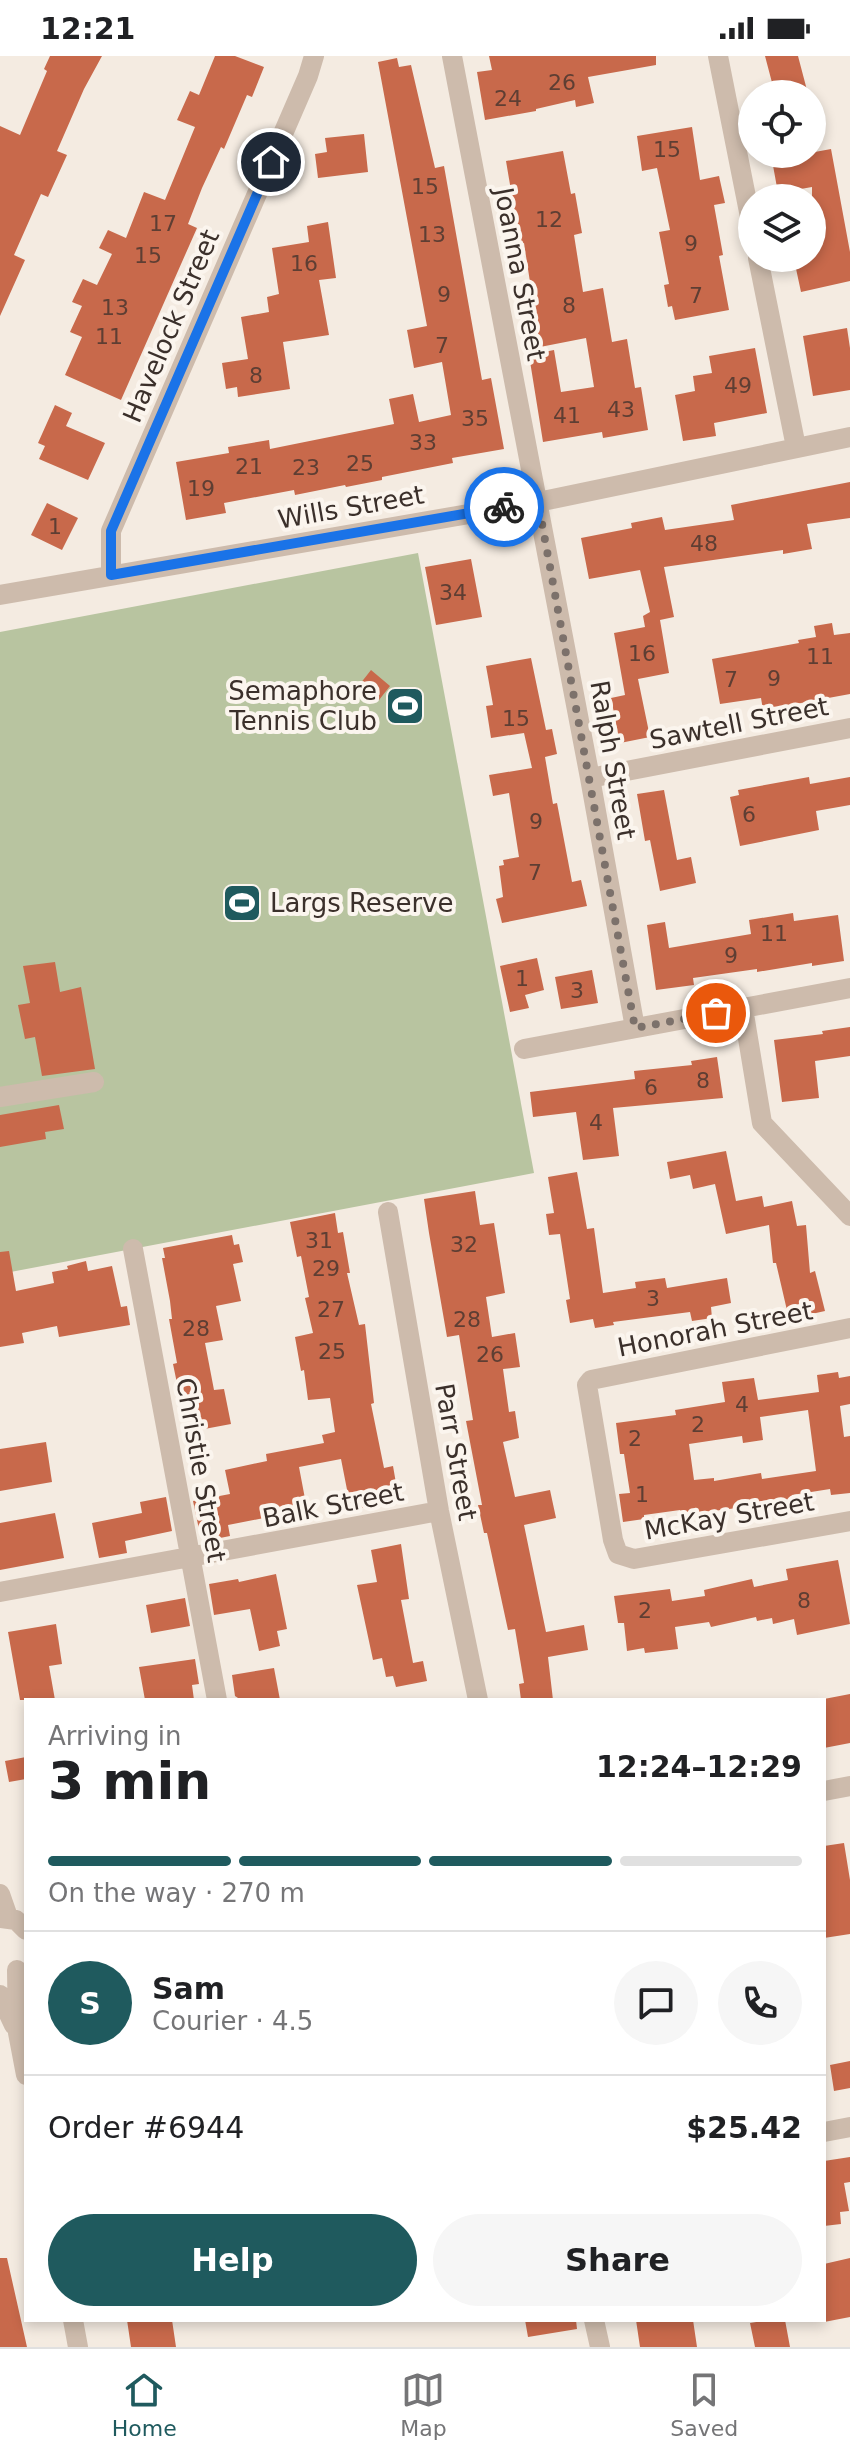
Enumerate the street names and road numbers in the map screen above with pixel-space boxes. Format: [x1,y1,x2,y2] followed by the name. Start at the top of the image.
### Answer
[488,183,551,363] street label: Joanna Street
[117,225,225,427] street label: Havelock Street
[276,479,426,535] street label: Wills Street
[584,678,642,842] street label: Ralph Street
[647,691,831,755] street label: Sawtell Street
[615,1295,815,1363] street label: Honorah Street
[170,1375,232,1565] street label: Christie Street
[429,1381,483,1523] street label: Parr Street
[260,1477,406,1533] street label: Balk Street
[642,1486,816,1546] street label: McKay Street

